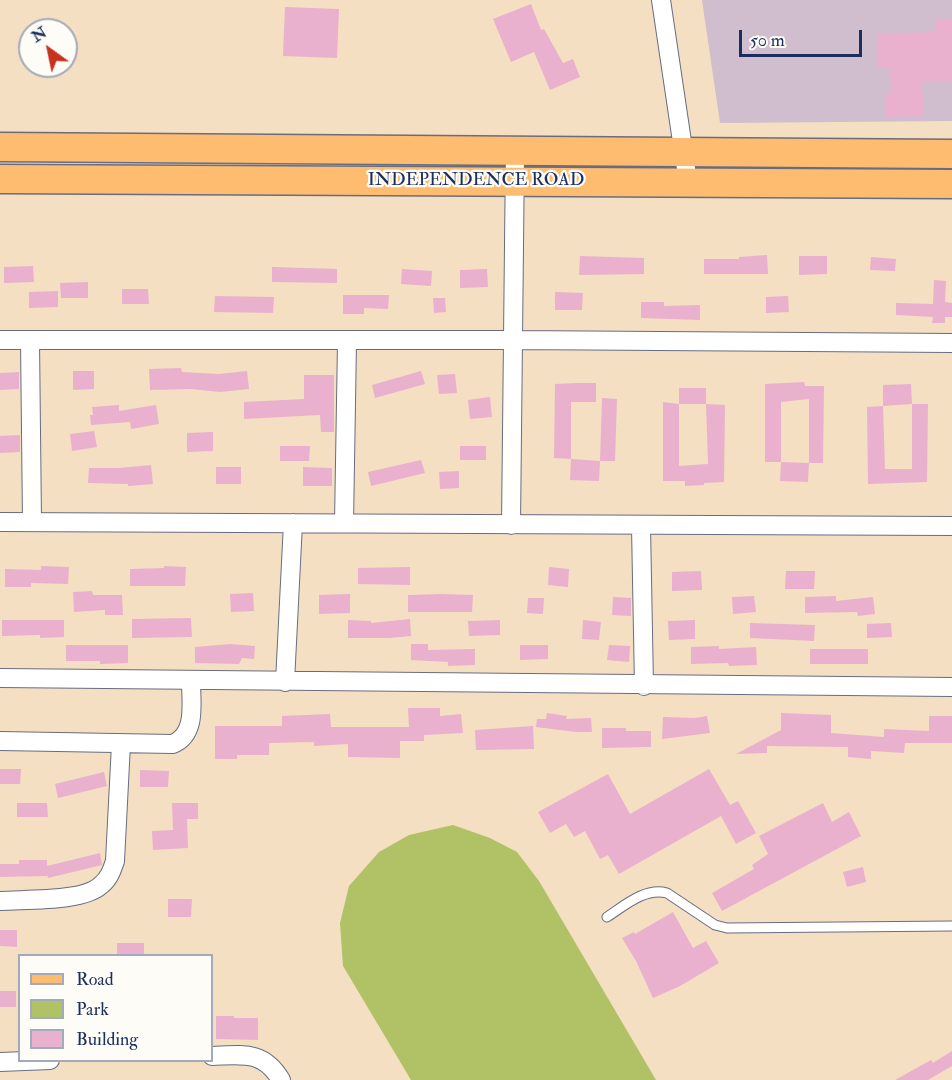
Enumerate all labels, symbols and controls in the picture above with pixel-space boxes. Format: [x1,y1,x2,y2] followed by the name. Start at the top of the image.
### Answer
[18,18,78,78] north arrow
[742,18,865,56] scale bar
[28,22,51,47] text: N
[750,29,785,52] text: 50 m
[368,170,584,192] street label: INDEPENDENCE ROAD
[18,954,213,1062] legend
[76,968,114,991] text: Road
[76,998,109,1021] text: Park
[76,1028,138,1051] text: Building

